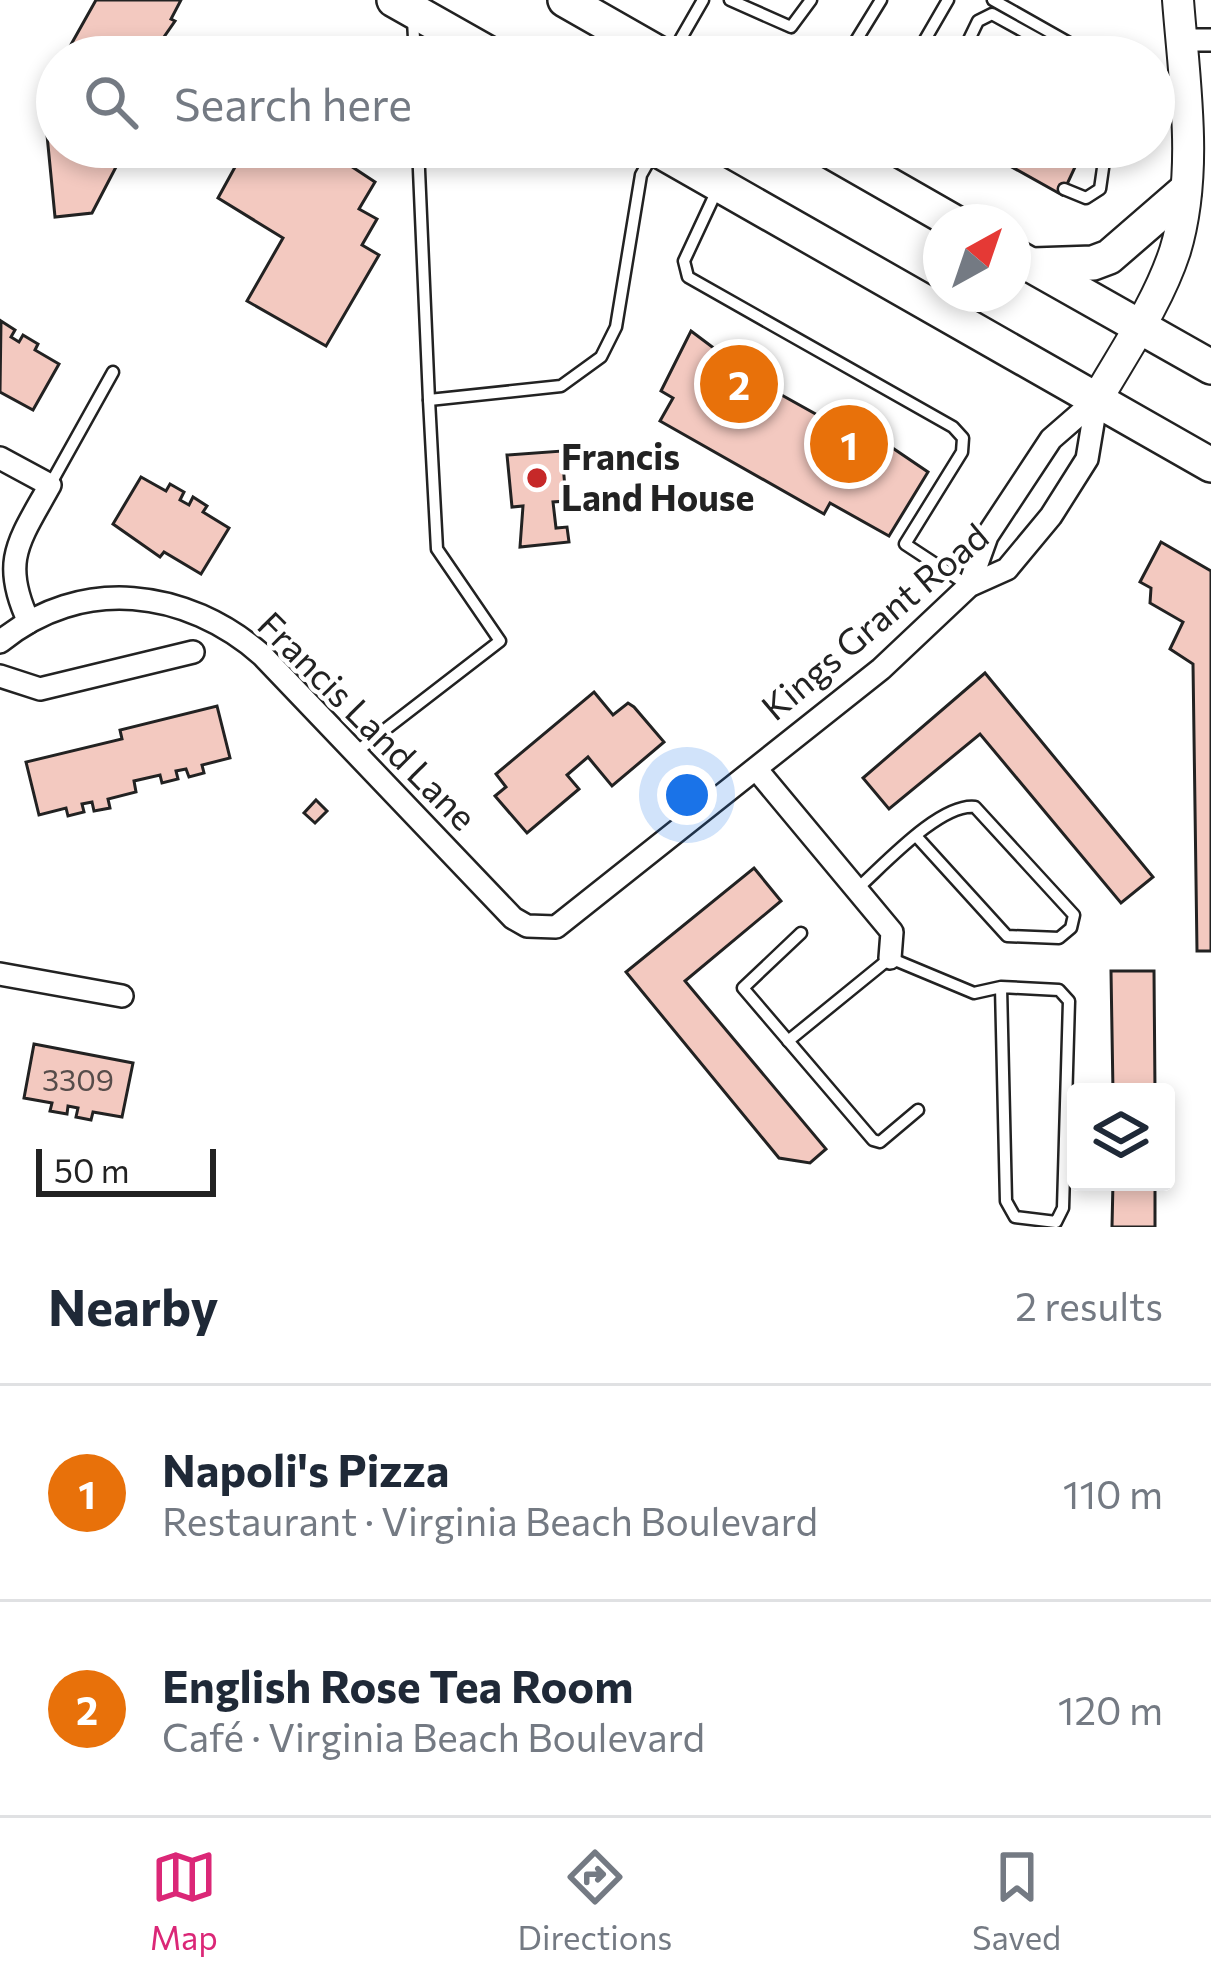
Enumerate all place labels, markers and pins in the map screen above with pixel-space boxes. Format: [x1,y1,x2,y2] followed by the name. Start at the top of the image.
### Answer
[700,339,778,429] pin: 2
[810,399,888,489] pin: 1
[561,433,754,518] place label: Francis Land House
[524,465,550,491] marker: Francis Land House

